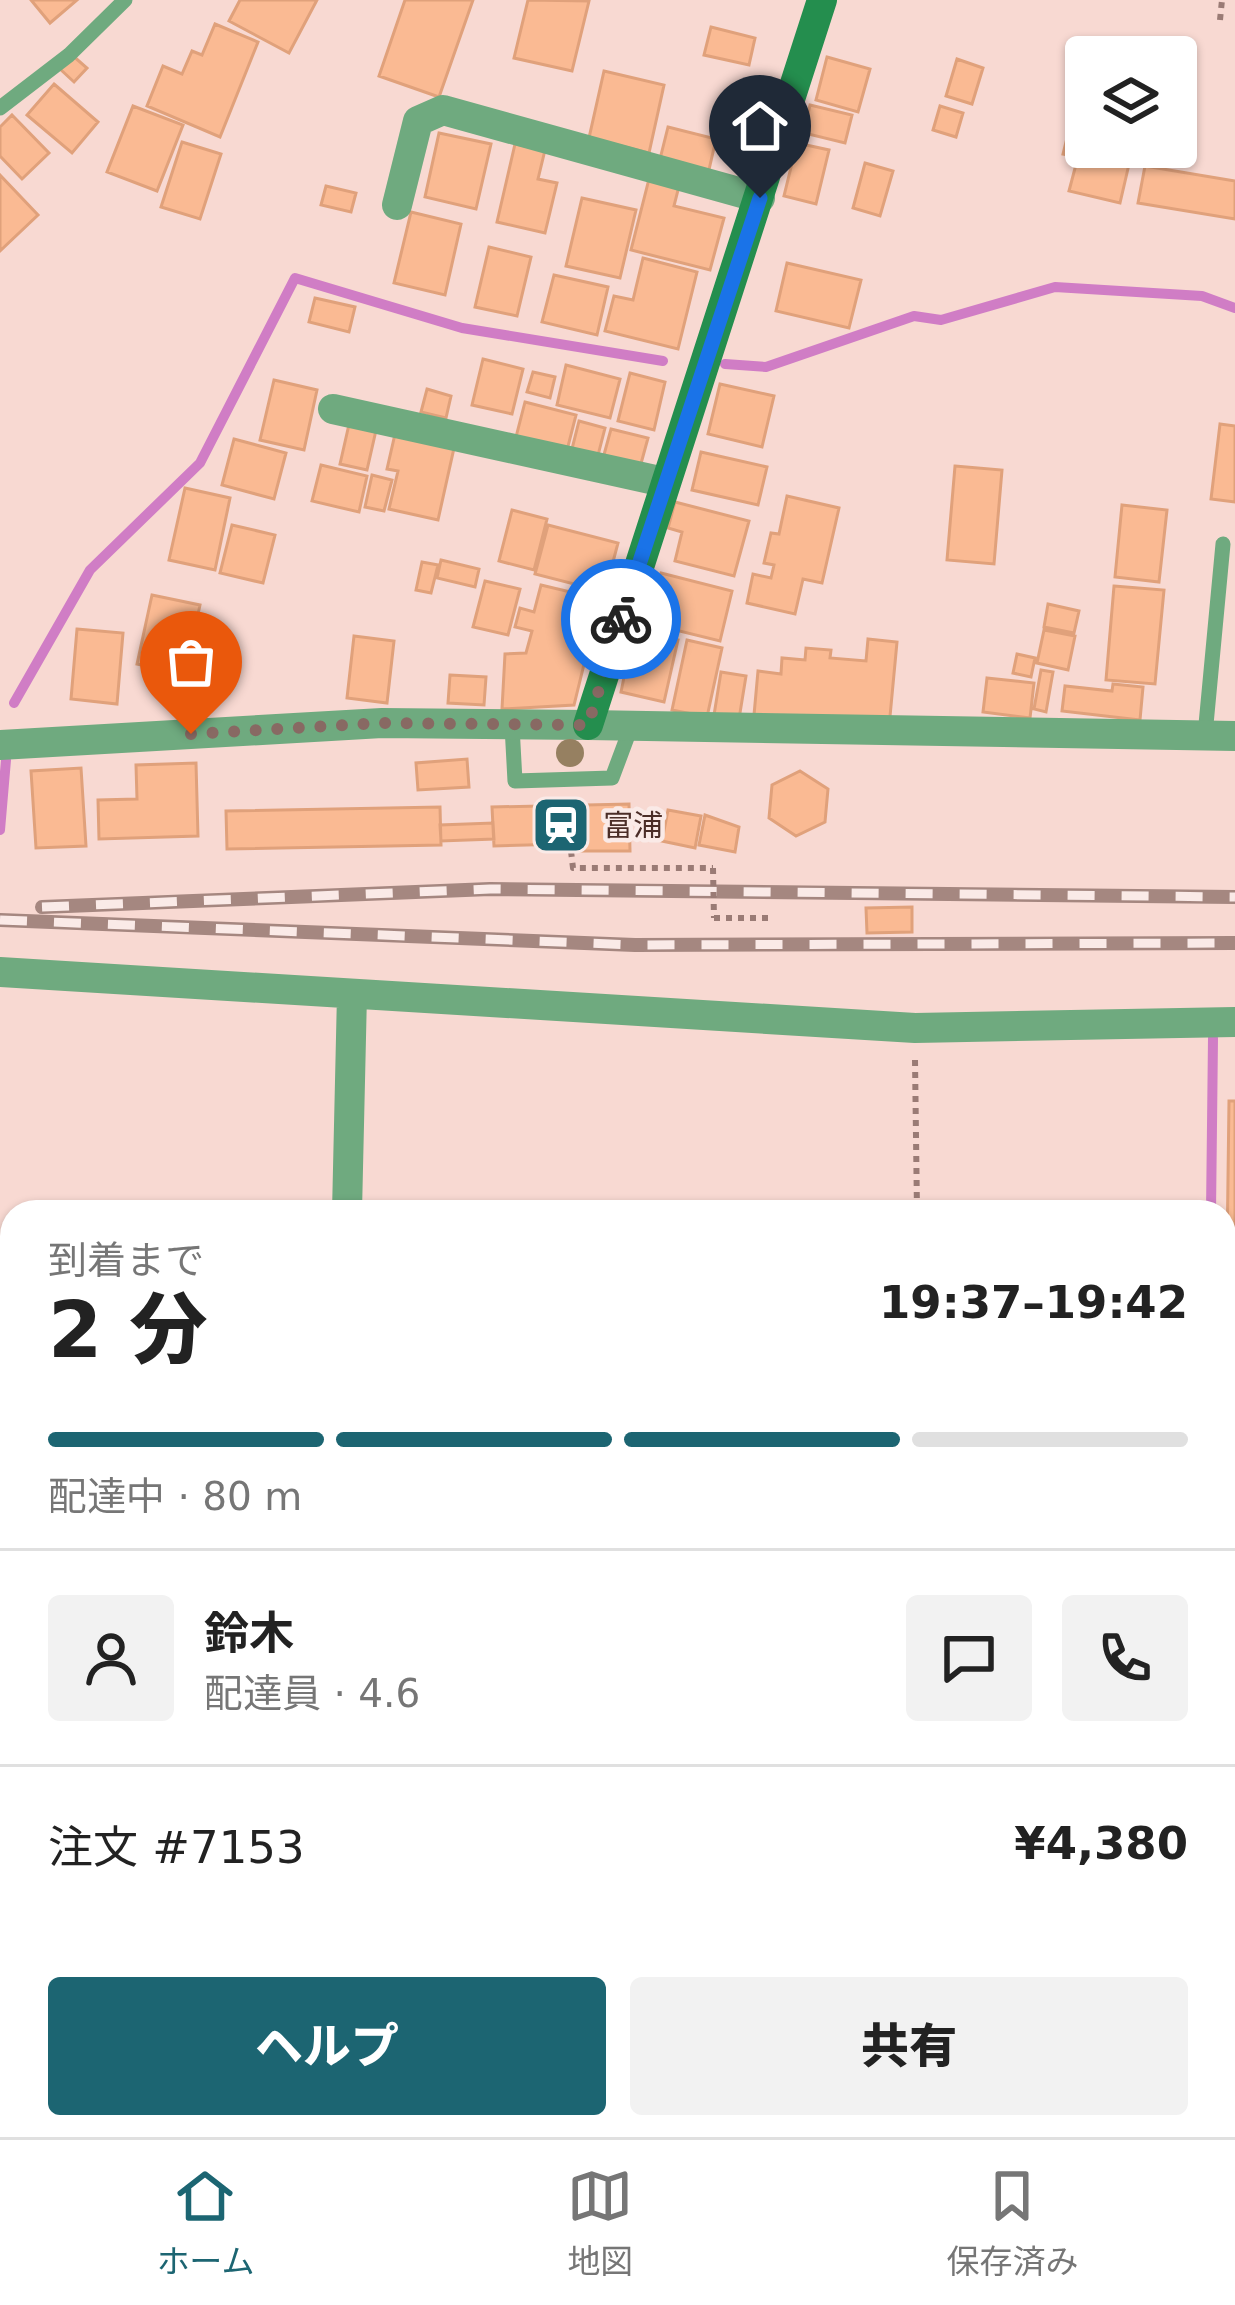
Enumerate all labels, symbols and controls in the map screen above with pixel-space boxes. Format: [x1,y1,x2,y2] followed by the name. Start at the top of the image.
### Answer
[1065,36,1197,168] map controls
[1065,36,1197,168] button: layers
[709,75,811,198] pin
[727,93,793,159] icon: home
[561,559,681,679] courier
[588,586,654,652] icon: bike
[140,611,242,734] pin
[158,629,224,695] icon: bag
[530,794,592,856] station icon: 富浦
[603,808,663,843] place label: 富浦
[48,1238,204,1283] text: 到着まで
[879,1276,1188,1329] text: 19:37–19:42
[48,1285,207,1375] text: 2 分
[48,1474,302,1519] text: 配達中 · 80 m
[48,1595,174,1721] button: person
[906,1595,1032,1721] button: chat
[1062,1595,1188,1721] button: phone
[204,1607,294,1660] text: 鈴木
[204,1671,420,1716] text: 配達員 · 4.6
[1014,1817,1188,1870] text: ¥4,380
[48,1821,305,1874] text: 注文 #7153
[48,1977,606,2115] button: ヘルプ
[630,1977,1188,2115] button: 共有
[156,2163,255,2283] tab: ホーム
[567,2163,633,2283] tab: 地図
[946,2163,1078,2283] tab: 保存済み

